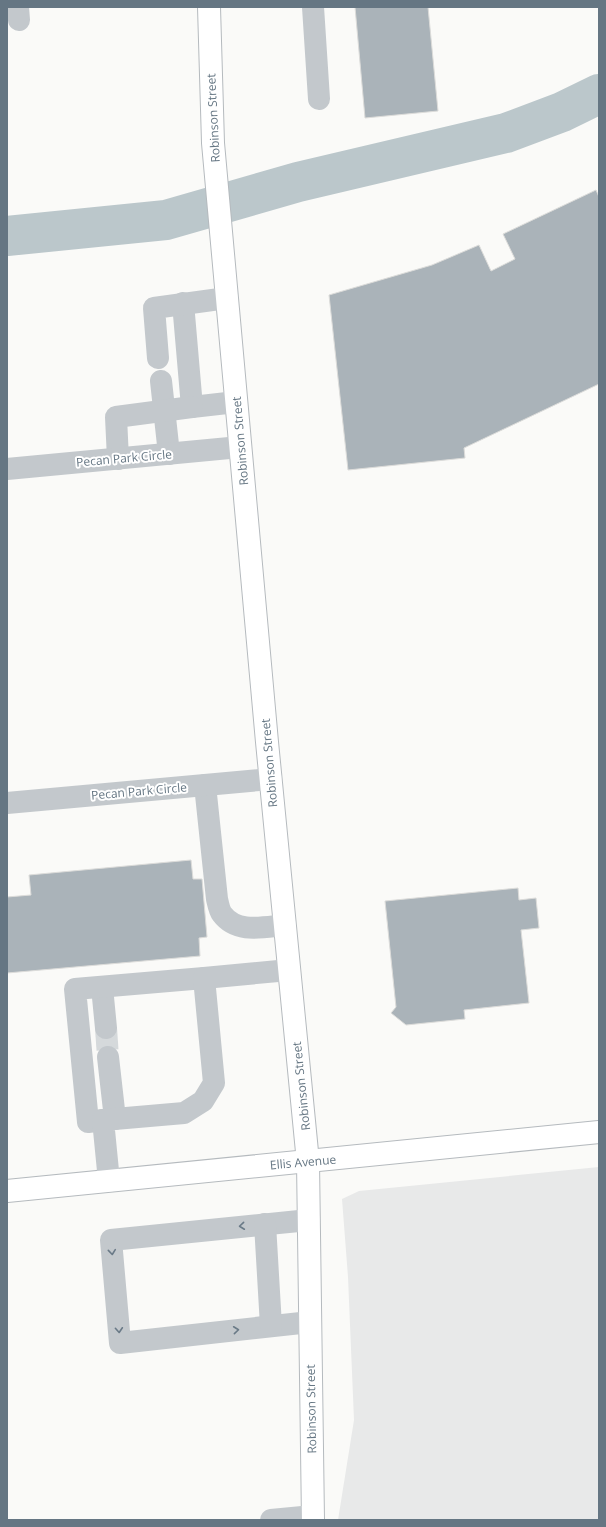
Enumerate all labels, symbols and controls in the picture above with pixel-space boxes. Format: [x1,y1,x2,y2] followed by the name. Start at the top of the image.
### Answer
[202,73,224,163] street label: Robinson Street
[228,396,252,486] street label: Robinson Street
[75,445,173,471] street label: Pecan Park Circle
[257,718,281,808] street label: Robinson Street
[90,778,188,804] street label: Pecan Park Circle
[288,1041,314,1131] street label: Robinson Street
[269,1151,337,1173] street label: Ellis Avenue
[239,1222,245,1231] one-way arrow
[107,1249,116,1255] one-way arrow
[233,1326,239,1335] one-way arrow
[114,1327,123,1333] one-way arrow
[302,1364,320,1454] street label: Robinson Street

